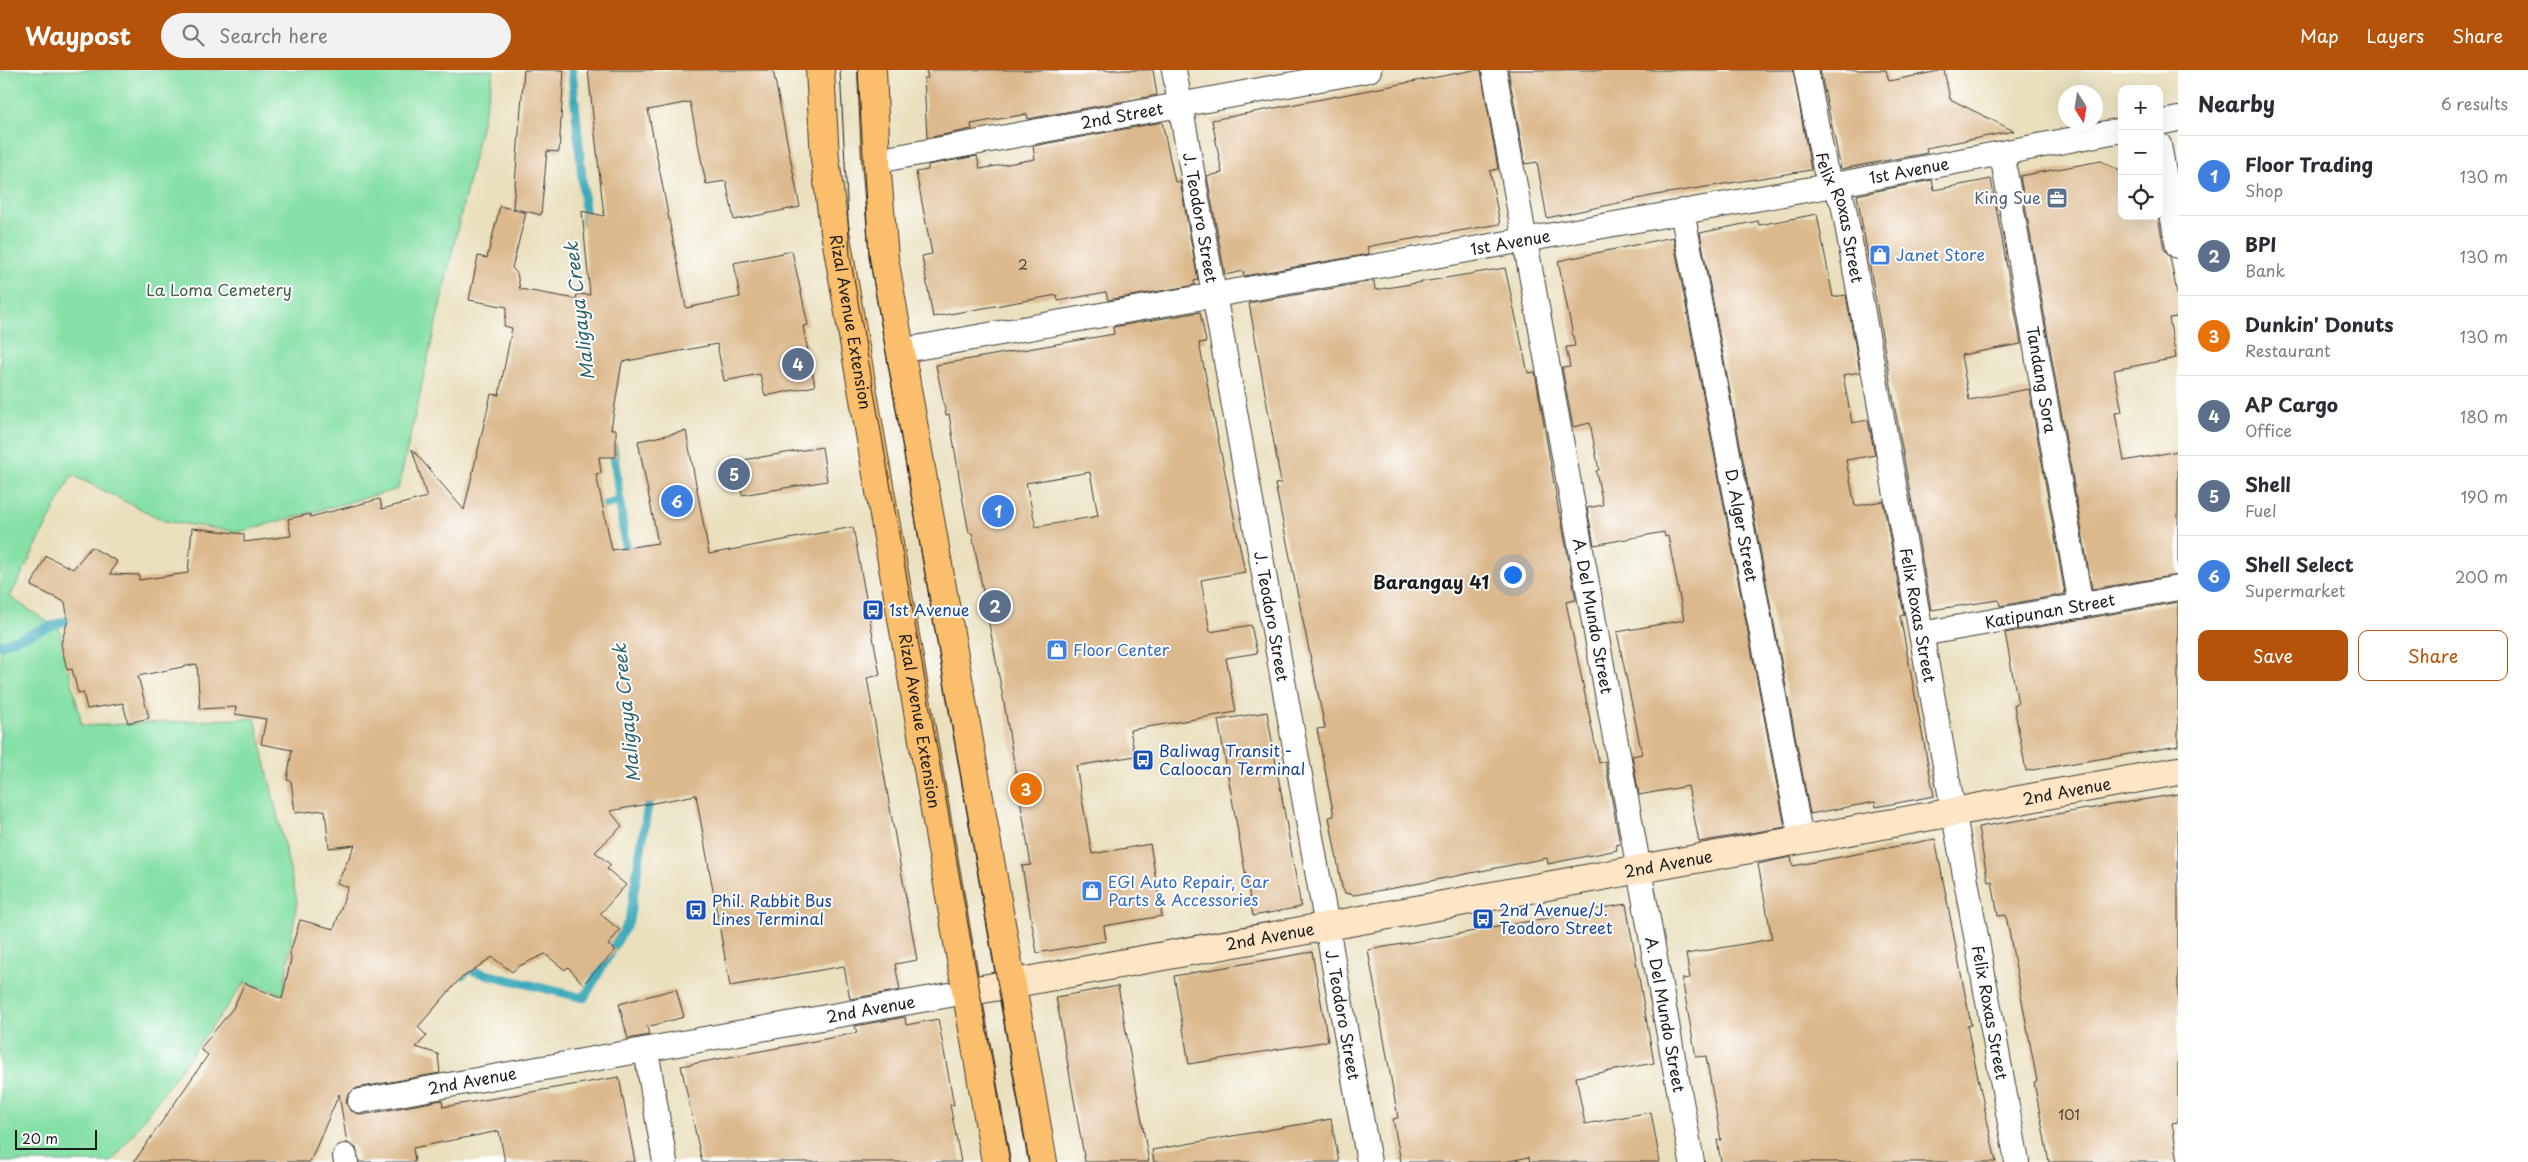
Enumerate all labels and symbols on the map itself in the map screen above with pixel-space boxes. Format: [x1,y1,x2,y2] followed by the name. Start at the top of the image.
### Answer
[2058,85,2103,130] north arrow
[1078,95,1165,134] street label: 2nd Street
[1178,150,1225,285] street label: J. Teodoro Street
[1811,150,1870,285] street label: Felix Roxas Street
[1867,150,1951,189] street label: 1st Avenue
[1974,185,2041,209] place label: King Sue
[2045,186,2069,210] office icon: King Sue
[1468,223,1552,260] street label: 1st Avenue
[825,232,879,411] street label: Rizal Avenue Extension
[556,239,600,382] water label: Maligaya Creek
[1896,242,1985,266] place label: Janet Store
[1868,243,1892,267] shop icon: Janet Store
[1018,254,1028,275] house number: 2
[146,277,292,301] park label: La Loma Cemetery
[2021,324,2064,435] street label: Tandang Sora
[782,345,814,383] pin: 4
[718,455,750,493] pin: 5
[1720,467,1765,584] street label: D. Alger Street
[661,482,693,520] pin: 6
[982,492,1014,530] pin: 1
[1568,536,1620,696] street label: A. Del Mundo Street
[1895,546,1943,685] street label: Felix Roxas Street
[1249,549,1296,684] street label: J. Teodoro Street
[1500,562,1526,588] your location
[1373,568,1489,595] district label: Barangay 41
[1983,586,2117,633] street label: Katipunan Street
[979,587,1011,625] pin: 2
[889,597,970,621] place label: 1st Avenue
[861,598,885,622] bus stop icon: 1st Avenue
[894,631,948,810] street label: Rizal Avenue Extension
[1073,637,1170,661] place label: Floor Center
[1045,638,1069,662] shop icon: Floor Center
[605,641,646,784] water label: Maligaya Creek
[1159,738,1305,780] place label: Baliwag Transit - Caloocan Terminal
[1131,748,1155,772] bus stop icon: Baliwag Transit - Caloocan Terminal
[1010,770,1042,808] pin: 3
[2021,770,2113,810] street label: 2nd Avenue
[1622,843,1715,883] street label: 2nd Avenue
[1108,869,1270,911] place label: EGI Auto Repair, Car Parts & Accessories
[1080,879,1104,903] shop icon: EGI Auto Repair, Car Parts & Accessories
[712,888,832,930] place label: Phil. Rabbit Bus Lines Terminal
[1499,897,1613,939] place label: 2nd Avenue/J. Teodoro Street
[684,898,708,922] bus stop icon: Phil. Rabbit Bus Lines Terminal
[1471,907,1495,931] bus stop icon: 2nd Avenue/J. Teodoro Street
[1224,916,1316,955] street label: 2nd Avenue
[1640,935,1692,1095] street label: A. Del Mundo Street
[1967,943,2015,1082] street label: Felix Roxas Street
[1320,948,1367,1082] street label: J. Teodoro Street
[825,988,917,1028] street label: 2nd Avenue
[426,1060,518,1100] street label: 2nd Avenue
[2058,1104,2080,1125] house number: 101
[15,1127,98,1150] scale bar

